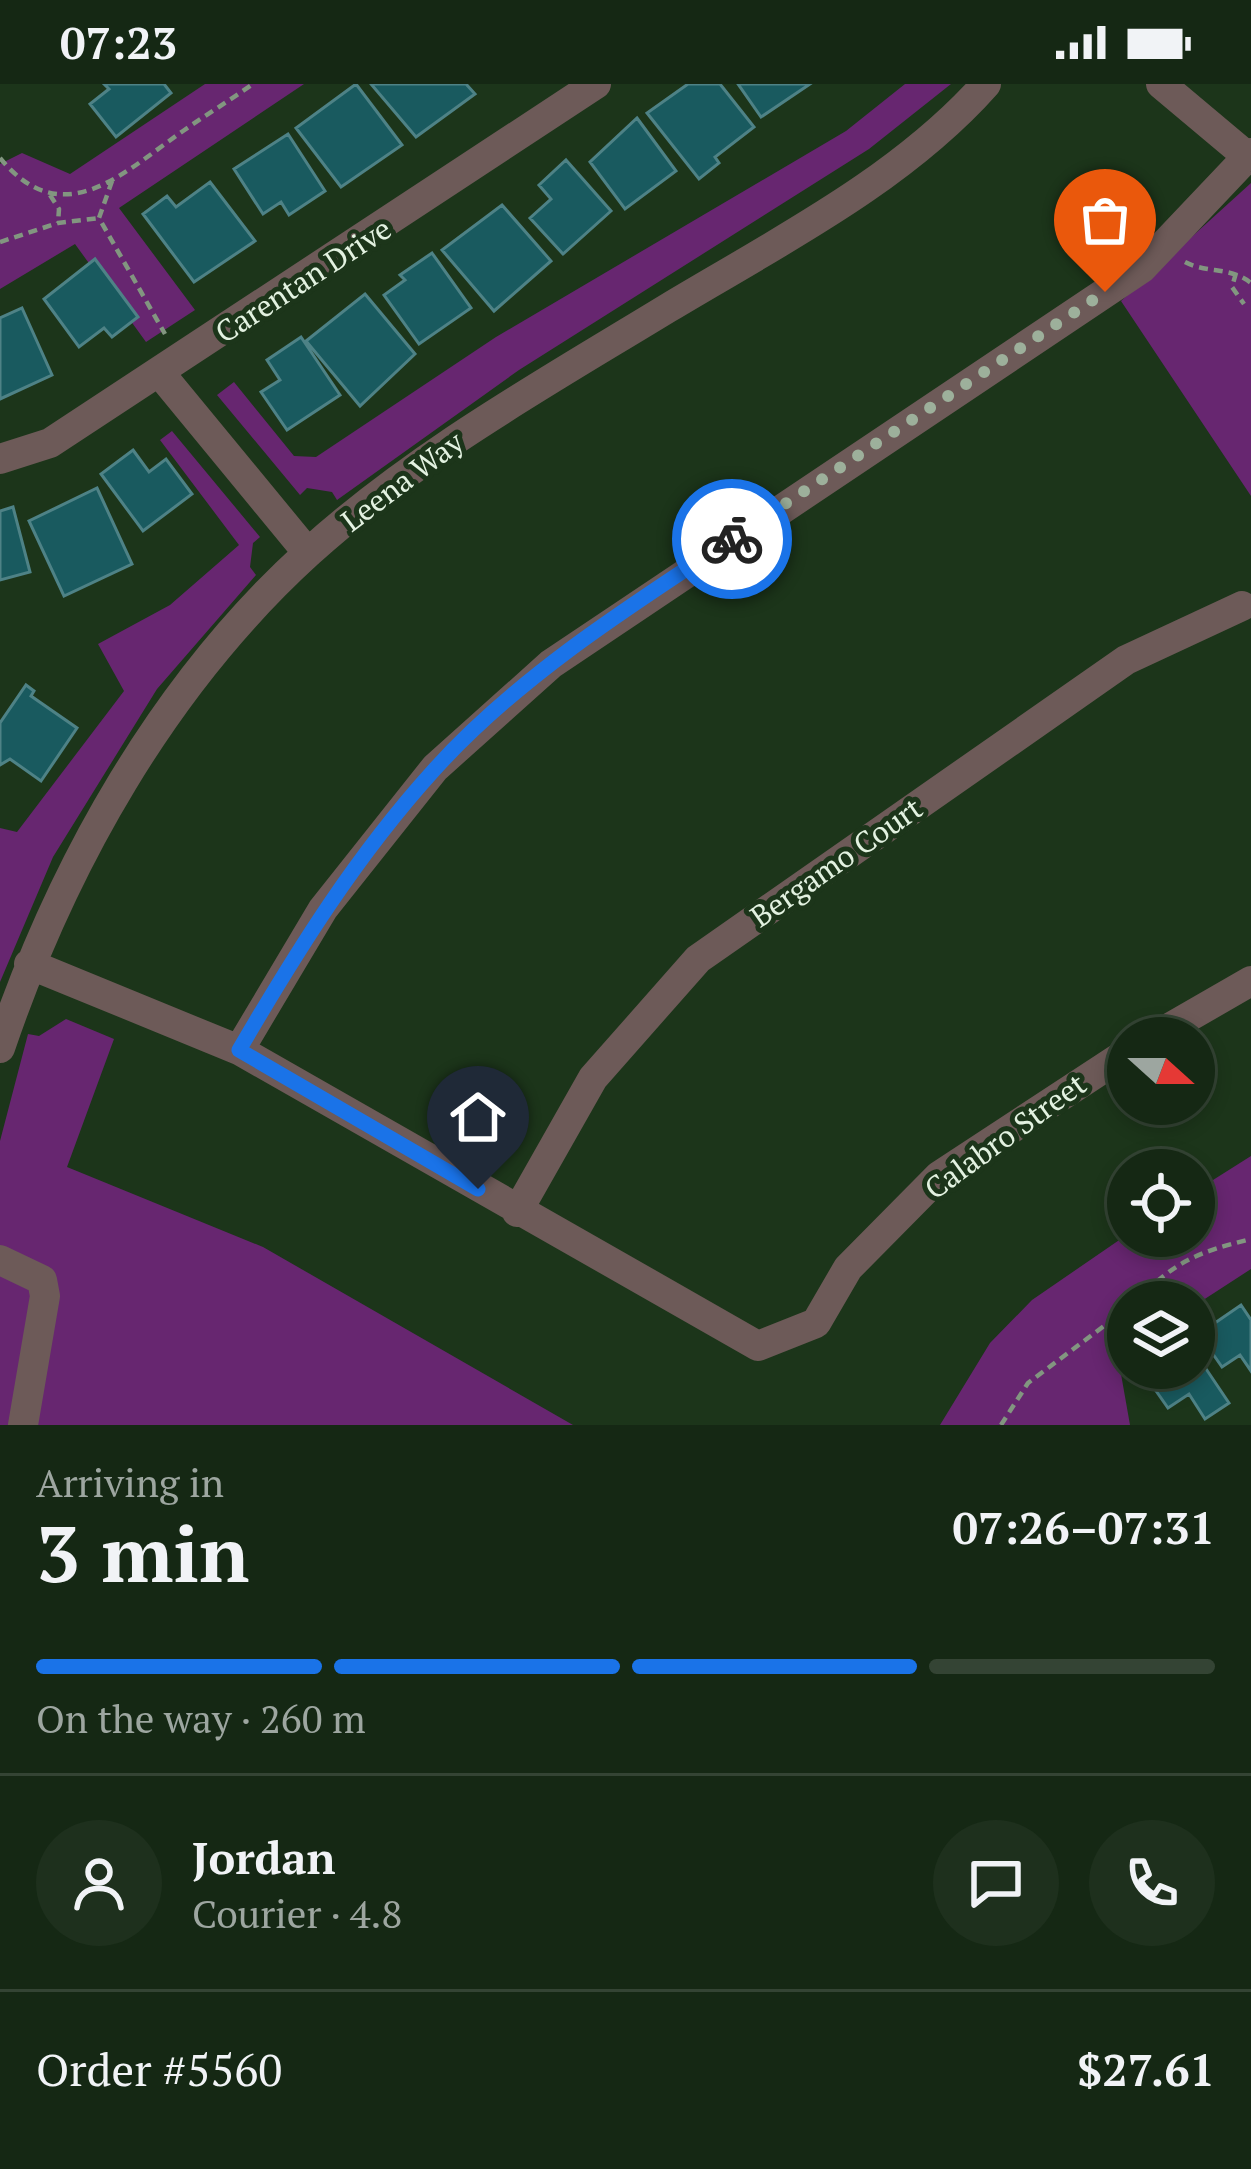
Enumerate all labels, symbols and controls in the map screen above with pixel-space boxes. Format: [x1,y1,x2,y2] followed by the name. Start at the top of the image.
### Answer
[60,12,177,72] text: 07:23
[1054,169,1156,292] pin
[1072,187,1138,253] icon: bag
[207,208,399,352] street label: Carentan Drive
[333,421,472,540] street label: Leena Way
[672,479,792,599] courier
[699,506,765,572] icon: bike
[742,788,930,936] street label: Bergamo Court
[1107,1017,1215,1125] north arrow
[1107,1017,1215,1389] map controls
[916,1064,1094,1208] street label: Calabro Street
[427,1066,529,1189] pin
[445,1084,511,1150] icon: home
[1107,1149,1215,1257] button: locate
[1107,1281,1215,1389] button: layers
[36,1456,224,1508] text: Arriving in
[953,1497,1215,1557] text: 07:26–07:31
[36,1501,249,1604] text: 3 min
[36,1692,366,1744] text: On the way · 260 m
[36,1820,162,1946] button: person
[933,1820,1059,1946] button: chat
[1089,1820,1215,1946] button: phone
[192,1827,336,1887] text: Jordan
[192,1887,402,1939] text: Courier · 4.8
[36,2039,282,2099] text: Order #5560
[1077,2039,1215,2099] text: $27.61

